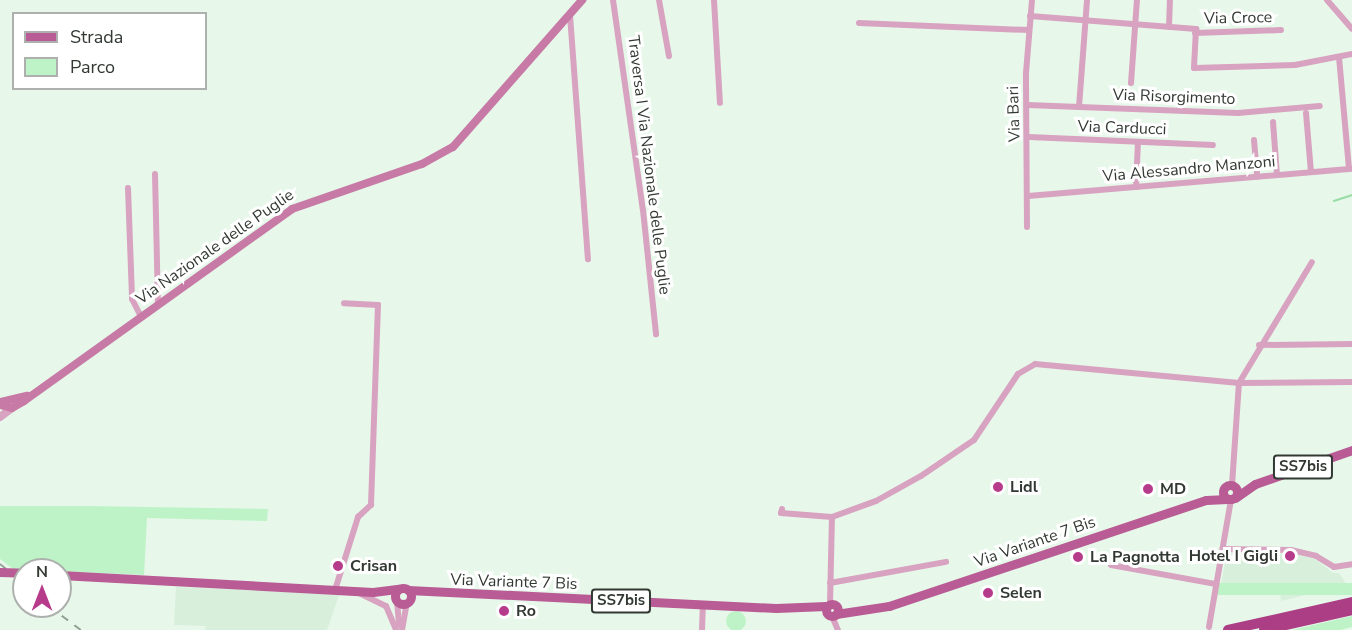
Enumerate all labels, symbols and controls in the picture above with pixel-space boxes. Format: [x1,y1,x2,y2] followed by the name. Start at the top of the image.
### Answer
[1204,8,1272,28] street label: Via Croce
[12,12,207,90] legend
[70,25,123,49] text: Strada
[624,34,674,296] street label: Traversa I Via Nazionale delle Puglie
[70,55,115,79] text: Parco
[1112,85,1236,109] street label: Via Risorgimento
[1003,86,1025,142] street label: Via Bari
[1077,117,1167,139] street label: Via Carducci
[1102,152,1276,186] street label: Via Alessandro Manzoni
[133,185,297,309] street label: Via Nazionale delle Puglie
[1272,455,1334,479] road number: SS7bis
[1010,477,1038,497] place label: Lidl
[1160,479,1186,499] place label: MD
[991,480,1005,494] marker: Lidl
[1141,482,1155,496] marker: MD
[972,512,1098,572] street label: Via Variante 7 Bis
[1189,546,1278,566] place label: Hotel I Gigli
[1090,547,1180,567] place label: La Pagnotta
[1283,549,1297,563] marker: Hotel I Gigli
[1071,550,1085,564] marker: La Pagnotta
[350,556,397,576] place label: Crisan
[12,558,72,618] north arrow
[331,559,345,573] marker: Crisan
[36,561,48,583] text: N
[450,570,578,594] street label: Via Variante 7 Bis
[1000,583,1042,603] place label: Selen
[981,586,995,600] marker: Selen
[590,589,652,613] road number: SS7bis
[516,601,536,621] place label: Ro
[497,604,511,618] marker: Ro

